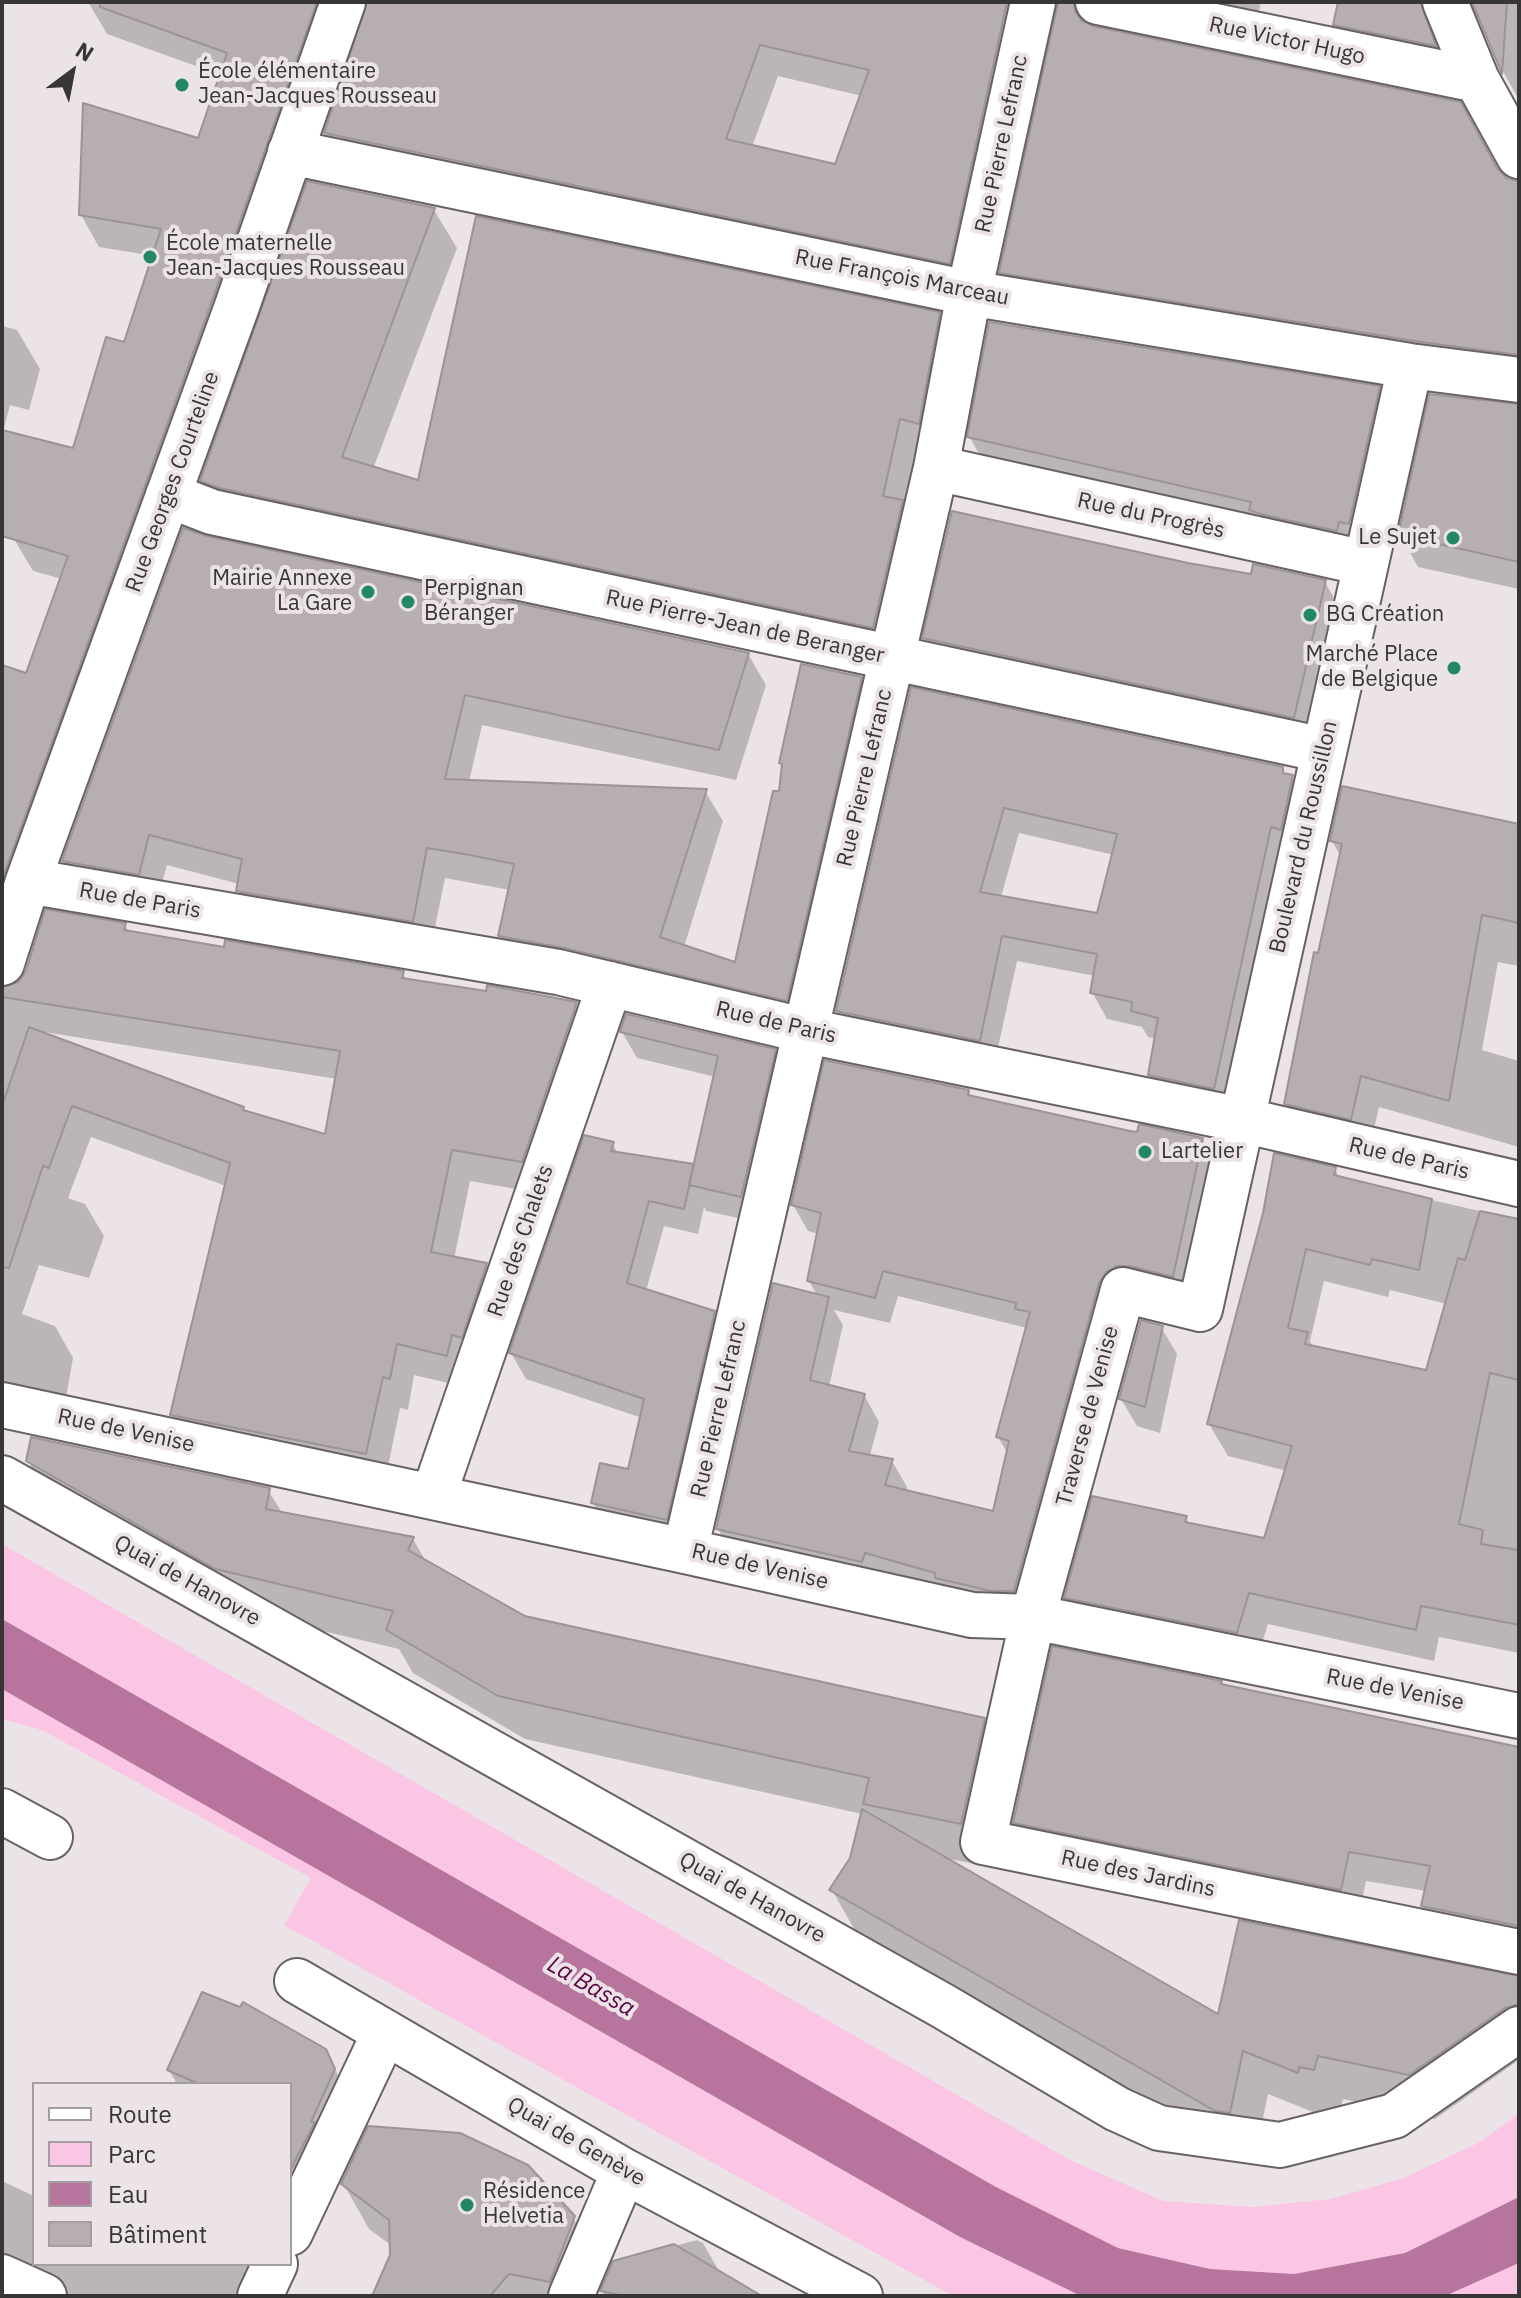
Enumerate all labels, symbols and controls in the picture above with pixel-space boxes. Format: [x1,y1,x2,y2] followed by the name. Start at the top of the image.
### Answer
[1207,12,1367,70] street label: Rue Victor Hugo
[32,32,112,112] north arrow
[71,35,99,68] text: N
[970,53,1034,235] street label: Rue Pierre Lefranc
[198,59,437,110] place label: École élémentaire Jean-Jacques Rousseau
[173,76,191,94] marker: École élémentaire Jean-Jacques Rousseau
[166,231,405,282] place label: École maternelle Jean-Jacques Rousseau
[793,244,1011,312] street label: Rue François Marceau
[141,248,159,266] marker: École maternelle Jean-Jacques Rousseau
[121,368,225,596] street label: Rue Georges Courteline
[1075,487,1227,545] street label: Rue du Progrès
[1358,525,1437,551] place label: Le Sujet
[1444,529,1462,547] marker: Le Sujet
[212,566,352,618] place label: Mairie Annexe La Gare
[424,576,524,628] place label: Perpignan Béranger
[359,583,377,601] marker: Mairie Annexe La Gare
[603,585,887,669] street label: Rue Pierre-Jean de Beranger
[399,593,417,611] marker: Perpignan Béranger
[1326,602,1444,628] place label: BG Création
[1301,606,1319,624] marker: BG Création
[1306,642,1438,694] place label: Marché Place de Belgique
[1445,659,1463,677] marker: Marché Place de Belgique
[832,687,898,869] street label: Rue Pierre Lefranc
[1264,718,1344,956] street label: Boulevard du Roussillon
[77,877,203,925] street label: Rue de Paris
[713,996,839,1050] street label: Rue de Paris
[1346,1132,1472,1186] street label: Rue de Paris
[1161,1139,1243,1165] place label: Lartelier
[1136,1143,1154,1161] marker: Lartelier
[483,1162,559,1320] street label: Rue des Chalets
[686,1318,752,1500] street label: Rue Pierre Lefranc
[1051,1323,1125,1509] street label: Traverse de Venise
[55,1404,197,1458] street label: Rue de Venise
[109,1530,265,1632] street label: Quai de Hanovre
[689,1538,831,1596] street label: Rue de Venise
[1324,1664,1466,1716] street label: Rue de Venise
[1058,1845,1218,1903] street label: Rue des Jardins
[674,1847,830,1949] street label: Quai de Hanovre
[542,1950,640,2024] water label: La Bassa
[32,2082,292,2266] legend
[502,2092,650,2192] street label: Quai de Genève
[108,2098,172,2130] text: Route
[108,2138,156,2170] text: Parc
[108,2178,148,2210] text: Eau
[483,2179,585,2230] place label: Résidence Helvetia
[458,2196,476,2214] marker: Résidence Helvetia
[108,2218,207,2250] text: Bâtiment

